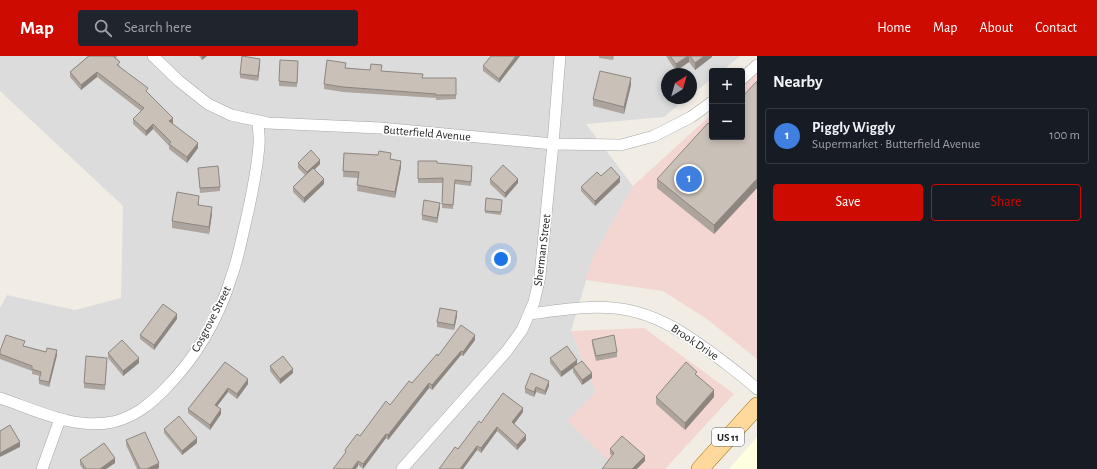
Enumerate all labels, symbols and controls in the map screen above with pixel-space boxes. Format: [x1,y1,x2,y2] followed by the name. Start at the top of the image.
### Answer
[78,10,358,46] search box
[92,17,114,39] icon: search
[20,19,54,38] text: Map
[124,20,192,35] text: Search here
[877,21,911,35] text: Home
[933,21,957,35] text: Map
[979,21,1013,35] text: About
[1035,21,1077,35] text: Contact
[661,68,697,104] north arrow
[709,68,745,140] map controls
[709,68,745,104] button: +
[773,73,823,90] text: Nearby
[709,104,745,140] button: −
[812,120,895,135] text: Piggly Wiggly
[383,123,471,143] street label: Butterfield Avenue
[785,129,789,142] text: 1
[1049,129,1080,142] text: 100 m
[812,138,980,151] text: Supermarket · Butterfield Avenue
[676,164,702,194] pin: 1
[773,184,923,221] button: Save
[931,184,1081,221] button: Share
[532,213,552,287] street label: Sherman Street
[491,249,511,269] your location
[189,284,233,354] street label: Cosgrove Street
[669,322,721,362] street label: Brook Drive
[712,428,744,446] road number: US 11

